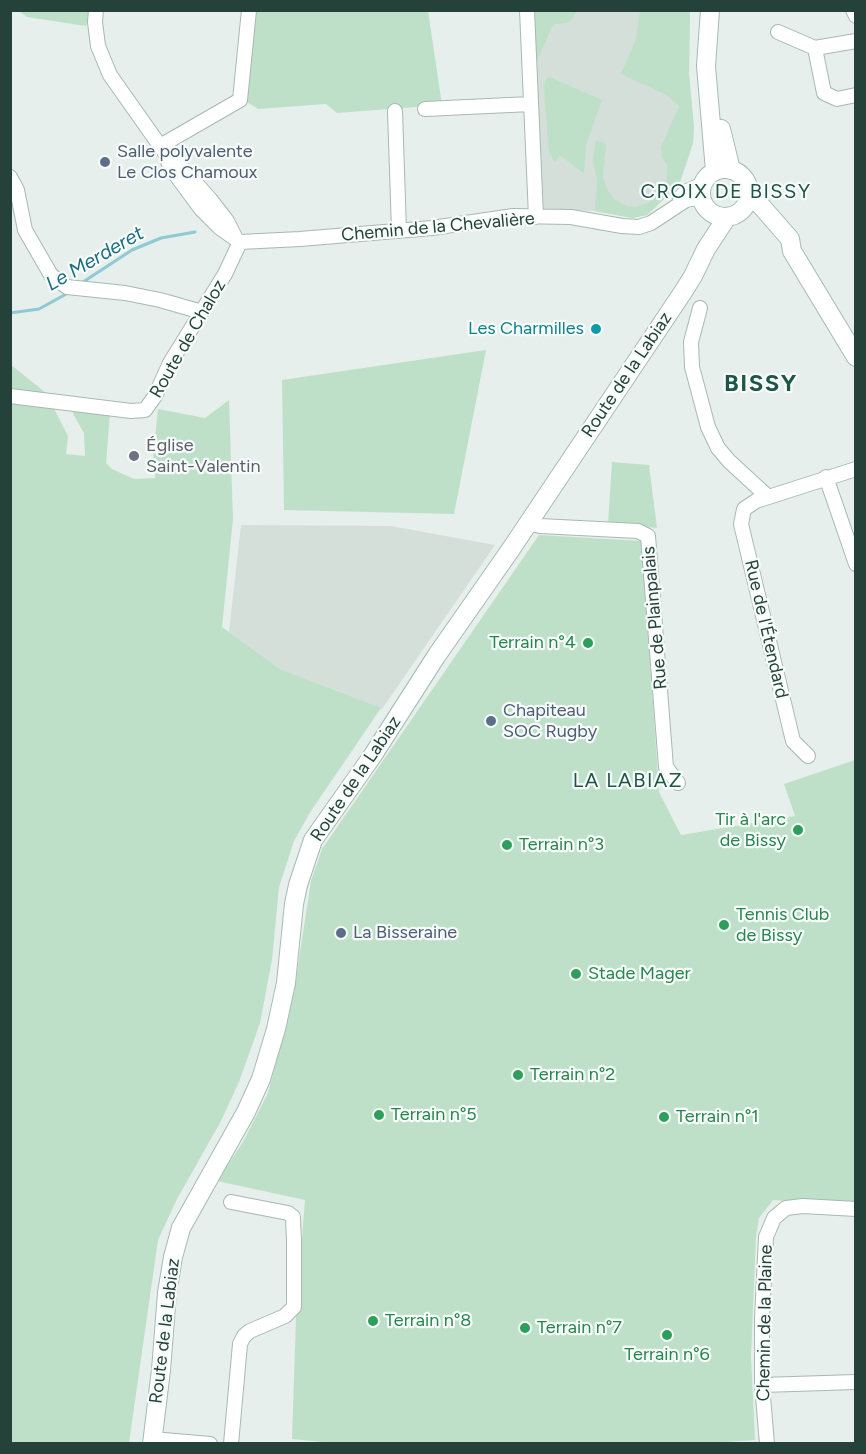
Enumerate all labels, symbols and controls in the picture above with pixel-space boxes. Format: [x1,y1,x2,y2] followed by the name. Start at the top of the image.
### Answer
[117,141,257,184] place label: Salle polyvalente Le Clos Chamoux
[98,155,112,169] marker: Salle polyvalente Le Clos Chamoux
[641,180,811,204] district label: CROIX DE BISSY
[340,208,536,246] street label: Chemin de la Chevalière
[42,221,148,297] water label: Le Merderet
[145,276,231,402] street label: Route de Chaloz
[577,308,677,442] street label: Route de la Labiaz
[468,318,584,340] place label: Les Charmilles
[589,322,603,336] marker: Les Charmilles
[724,370,798,398] district label: BISSY
[146,435,261,478] place label: Église Saint-Valentin
[127,449,141,463] marker: Église Saint-Valentin
[638,545,672,691] street label: Rue de Plainpalais
[740,558,792,700] street label: Rue de l'Étendard
[489,632,576,654] place label: Terrain n°4
[581,636,595,650] marker: Terrain n°4
[503,700,597,742] place label: Chapiteau SOC Rugby
[306,712,406,846] street label: Route de la Labiaz
[484,714,498,728] marker: Chapiteau SOC Rugby
[573,769,683,793] district label: LA LABIAZ
[715,809,786,852] place label: Tir à l'arc de Bissy
[791,823,805,837] marker: Tir à l'arc de Bissy
[519,834,604,856] place label: Terrain n°3
[500,838,514,852] marker: Terrain n°3
[736,904,829,946] place label: Tennis Club de Bissy
[717,918,731,932] marker: Tennis Club de Bissy
[353,922,457,944] place label: La Bisseraine
[334,926,348,940] marker: La Bisseraine
[588,963,691,985] place label: Stade Mager
[569,967,583,981] marker: Stade Mager
[530,1064,615,1086] place label: Terrain n°2
[511,1068,525,1082] marker: Terrain n°2
[391,1104,477,1126] place label: Terrain n°5
[676,1106,759,1128] place label: Terrain n°1
[372,1108,386,1122] marker: Terrain n°5
[657,1110,671,1124] marker: Terrain n°1
[753,1244,777,1402] street label: Chemin de la Plaine
[145,1257,185,1405] street label: Route de la Labiaz
[385,1310,471,1332] place label: Terrain n°8
[366,1314,380,1328] marker: Terrain n°8
[537,1317,622,1339] place label: Terrain n°7
[518,1321,532,1335] marker: Terrain n°7
[660,1328,674,1342] marker: Terrain n°6
[624,1344,710,1366] place label: Terrain n°6

